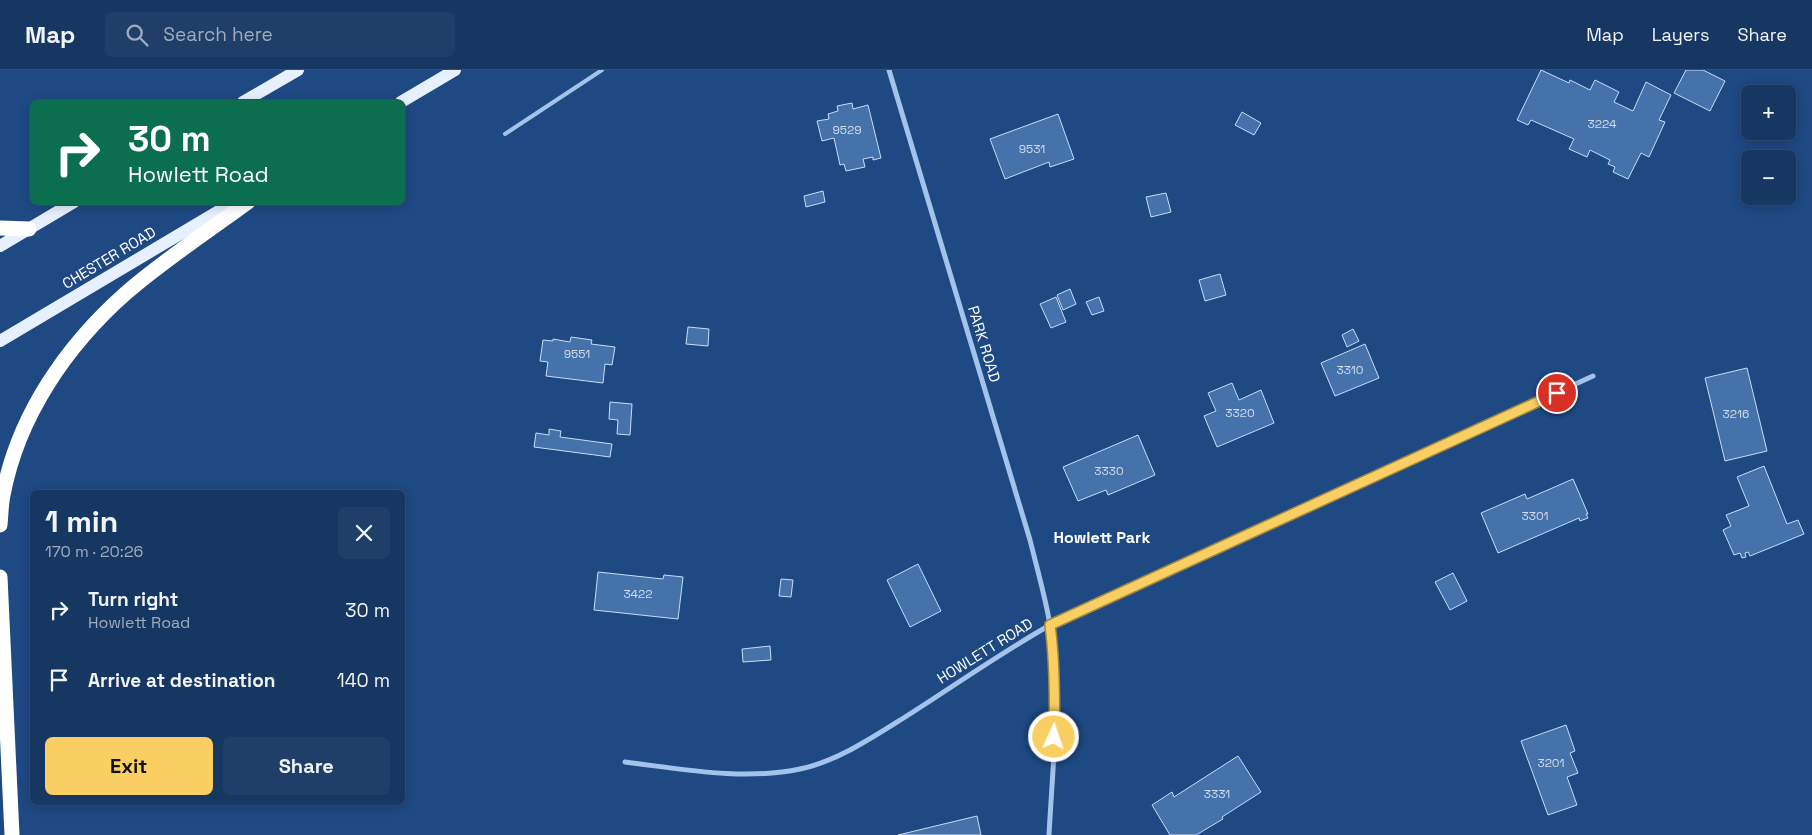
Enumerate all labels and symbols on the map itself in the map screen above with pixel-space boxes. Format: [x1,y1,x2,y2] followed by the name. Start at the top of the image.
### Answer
[1588,116,1617,132] house number: 3224
[833,122,862,138] house number: 9529
[1019,141,1045,157] house number: 9531
[58,222,159,293] street label: CHESTER ROAD
[964,303,1005,384] street label: PARK ROAD
[564,346,590,362] house number: 9551
[1336,362,1364,378] house number: 3310
[1536,372,1578,414] pin
[1225,405,1255,421] house number: 3320
[1723,406,1749,422] house number: 3216
[1094,463,1124,479] house number: 3330
[1521,508,1549,524] house number: 3301
[1054,527,1150,548] district label: Howlett Park
[623,586,653,602] house number: 3422
[933,614,1036,688] street label: HOWLETT ROAD
[1027,710,1079,762] position arrow
[1537,755,1565,771] house number: 3201
[1204,786,1230,802] house number: 3331

